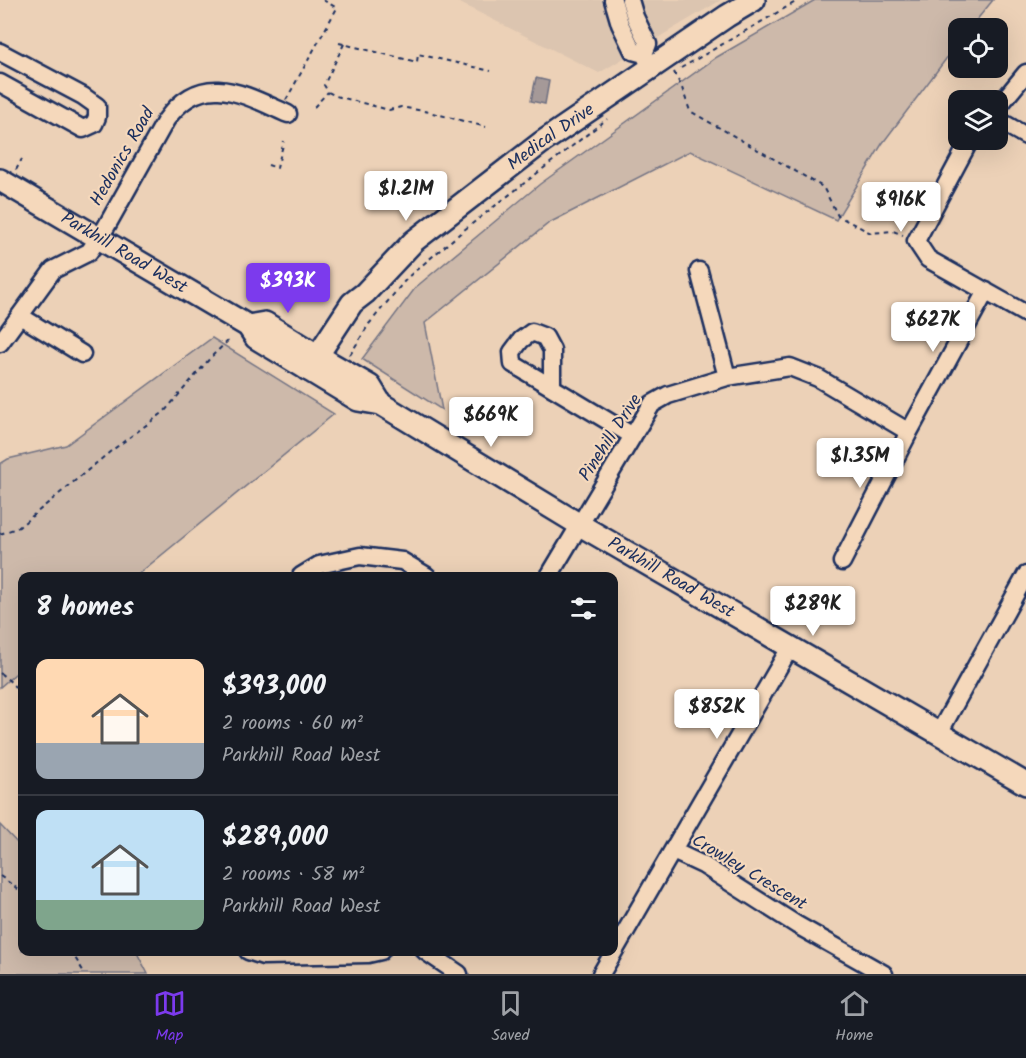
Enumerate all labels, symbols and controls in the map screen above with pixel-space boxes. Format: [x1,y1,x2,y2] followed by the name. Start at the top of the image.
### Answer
[948,18,1008,150] map controls
[948,18,1008,78] button: locate
[948,90,1008,150] button: layers
[501,96,601,178] street label: Medical Drive
[83,101,164,212] street label: Hedonics Road
[357,171,455,222] pin: $1.21M
[378,174,434,206] text: $1.21M
[859,182,943,233] pin: $916K
[876,185,926,217] text: $916K
[55,204,194,302] street label: Parkhill Road West
[246,263,330,314] pin: $393K
[260,266,316,298] text: $393K
[891,302,975,353] pin: $627K
[905,305,961,337] text: $627K
[572,388,650,488] street label: Pinehill Drive
[449,397,533,448] pin: $669K
[463,400,519,432] text: $669K
[811,438,909,489] pin: $1.35M
[831,441,889,473] text: $1.35M
[602,529,741,627] street label: Parkhill Road West
[771,586,855,637] pin: $289K
[36,587,134,629] text: 8 homes
[784,589,842,621] text: $289K
[567,592,600,625] icon: filters
[222,666,326,708] text: $393,000
[84,683,156,755] icon: home
[675,689,759,740] pin: $852K
[688,692,746,724] text: $852K
[222,708,363,740] text: 2 rooms · 60 m²
[222,740,381,772] text: Parkhill Road West
[222,817,328,859] text: $289,000
[686,827,813,920] street label: Crowley Crescent
[84,834,156,906] icon: home
[222,859,364,891] text: 2 rooms · 58 m²
[222,891,381,923] text: Parkhill Road West
[153,987,186,1048] tab: Map
[492,987,530,1048] tab: Saved
[835,987,873,1048] tab: Home

